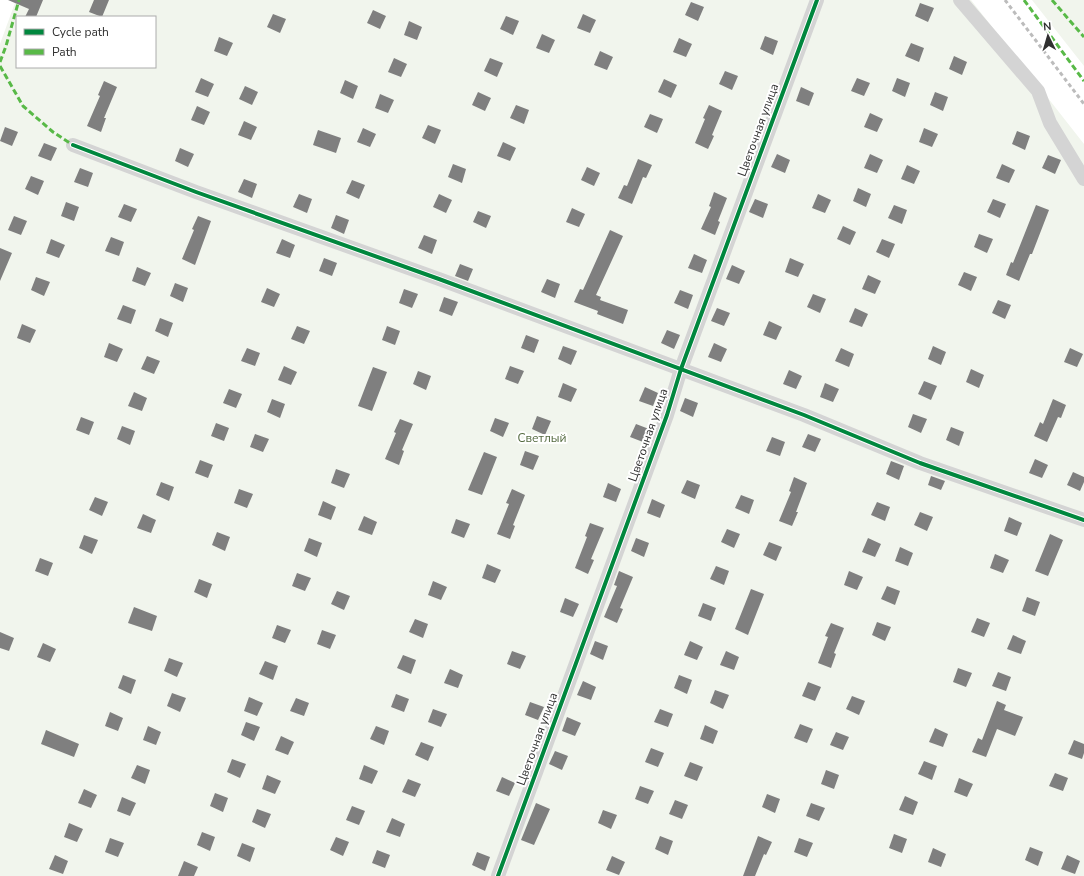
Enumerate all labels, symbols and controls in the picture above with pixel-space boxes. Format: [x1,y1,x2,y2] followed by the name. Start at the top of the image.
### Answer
[16,16,156,68] legend
[1028,16,1068,56] north arrow
[1042,19,1052,34] text: N
[52,24,109,40] text: Cycle path
[52,44,77,60] text: Path
[734,81,782,179] street label: Цветочная улица
[625,386,671,484] street label: Цветочная улица
[517,430,567,446] park label: Светлый
[513,690,561,788] street label: Цветочная улица

